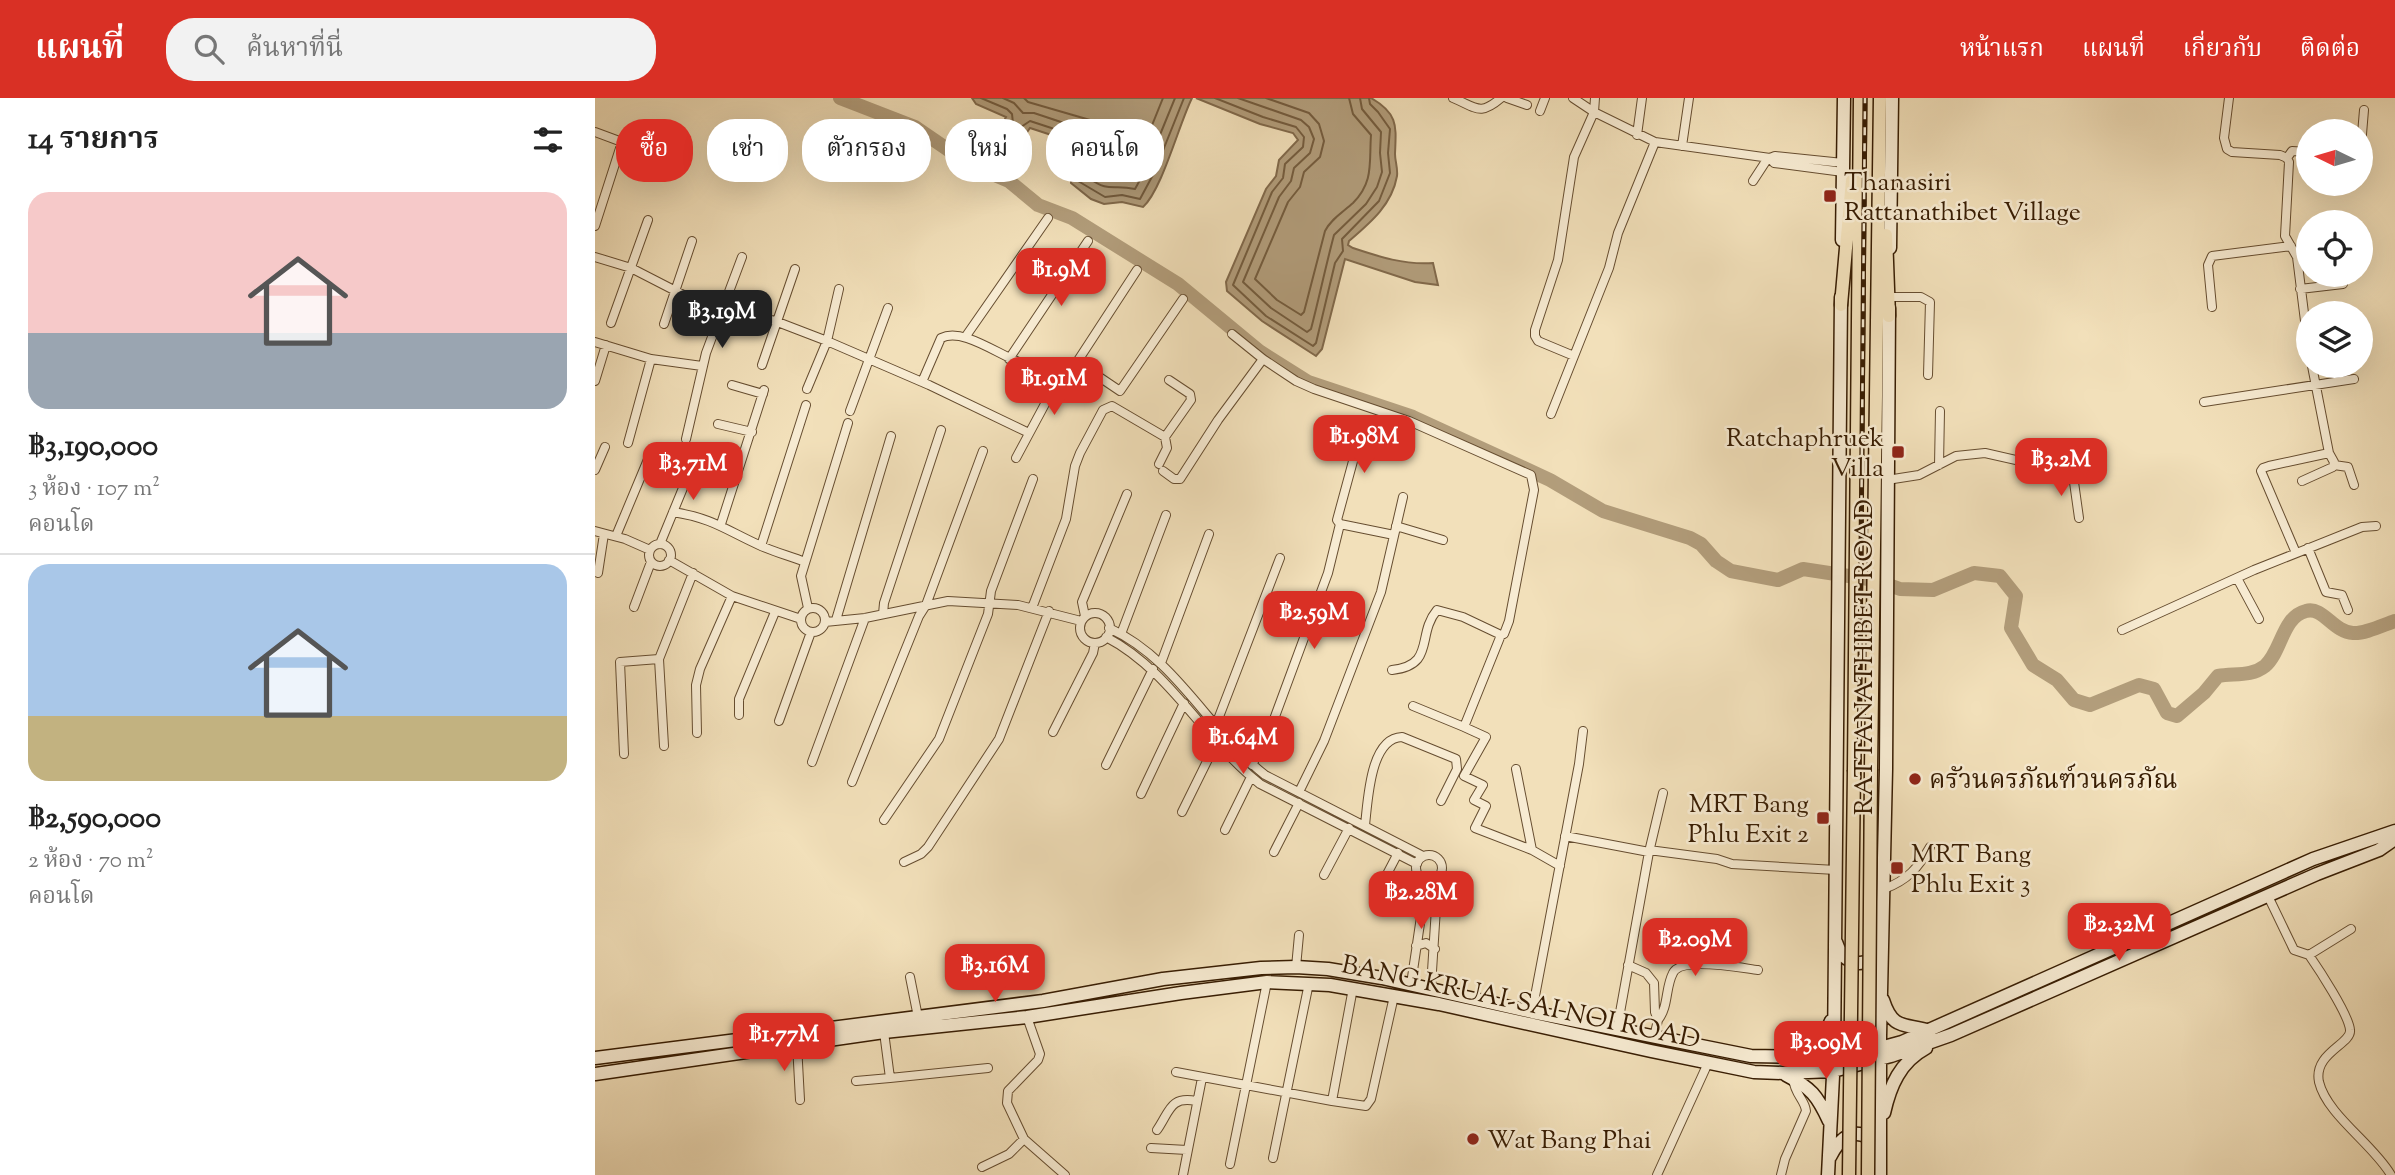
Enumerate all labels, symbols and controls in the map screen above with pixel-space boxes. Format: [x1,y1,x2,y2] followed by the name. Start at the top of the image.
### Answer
[166,18,656,81] search box
[35,26,124,74] text: แผนที่
[190,30,228,68] icon: search
[246,31,343,68] text: ค้นหาที่นี่
[1960,33,2044,67] text: หน้าแรก
[2082,33,2145,67] text: แผนที่
[2183,33,2262,67] text: เกี่ยวกับ
[2300,33,2360,67] text: ติดต่อ
[28,119,159,162] text: 14 รายการ
[616,119,693,182] chip: ซื้อ
[707,119,788,182] chip: เช่า
[802,119,931,182] chip: ตัวกรอง
[945,119,1032,182] chip: ใหม่
[1046,119,1164,182] chip: คอนโด
[2296,119,2373,196] north arrow
[2296,119,2373,378] map controls
[529,121,567,159] icon: filters
[1844,165,2081,232] place label: Thanasiri Rattanathibet Village
[1822,188,1838,204] marker: Thanasiri Rattanathibet Village
[2296,210,2373,287] button: locate
[235,238,361,364] icon: home
[1012,248,1110,308] pin: ฿1.9M
[1032,254,1090,287] text: ฿1.9M
[665,290,779,350] pin: ฿3.19M
[688,296,756,329] text: ฿3.19M
[2296,301,2373,378] button: layers
[997,358,1111,417] pin: ฿1.91M
[1021,363,1087,396] text: ฿1.91M
[1307,416,1421,475] pin: ฿1.98M
[1329,421,1399,454] text: ฿1.98M
[1726,421,1884,488] place label: Ratchaphruek Villa
[28,426,158,469] text: ฿3,190,000
[2012,438,2110,498] pin: ฿3.2M
[636,442,750,502] pin: ฿3.71M
[1890,444,1906,460] marker: Ratchaphruek Villa
[2031,444,2091,477] text: ฿3.2M
[659,448,727,481] text: ฿3.71M
[28,473,160,506] text: 3 ห้อง · 107 m²
[1847,499,1884,815] street label: RATTANATHIBET ROAD
[28,509,95,542] text: คอนโด
[1257,592,1371,651] pin: ฿2.59M
[1279,597,1349,630] text: ฿2.59M
[235,610,361,736] icon: home
[1186,716,1300,776] pin: ฿1.64M
[1208,722,1278,755] text: ฿1.64M
[1929,763,2177,800] place label: ครัวนครภัณฑ์วนครภัณ
[1907,771,1923,787] marker: ครัวนครภัณฑ์วนครภัณ
[1688,787,1809,854] place label: MRT Bang Phlu Exit 2
[28,798,161,841] text: ฿2,590,000
[1815,810,1831,826] marker: MRT Bang Phlu Exit 2
[1911,837,2031,904] place label: MRT Bang Phlu Exit 3
[28,845,154,878] text: 2 ห้อง · 70 m²
[1889,860,1905,876] marker: MRT Bang Phlu Exit 3
[1364,872,1478,931] pin: ฿2.28M
[1385,877,1457,910] text: ฿2.28M
[28,881,95,914] text: คอนโด
[2062,904,2176,963] pin: ฿2.32M
[2084,909,2154,942] text: ฿2.32M
[1638,918,1752,978] pin: ฿2.09M
[1658,924,1732,957] text: ฿2.09M
[938,944,1052,1004] pin: ฿3.16M
[1338,947,1703,1060] street label: BANG KRUAI-SAI NOI ROAD
[961,950,1029,983] text: ฿3.16M
[727,1014,841,1073] pin: ฿1.77M
[749,1019,819,1052] text: ฿1.77M
[1769,1021,1883,1081] pin: ฿3.09M
[1790,1027,1862,1060] text: ฿3.09M
[1487,1123,1652,1160] place label: Wat Bang Phai
[1465,1131,1481,1147] marker: Wat Bang Phai

